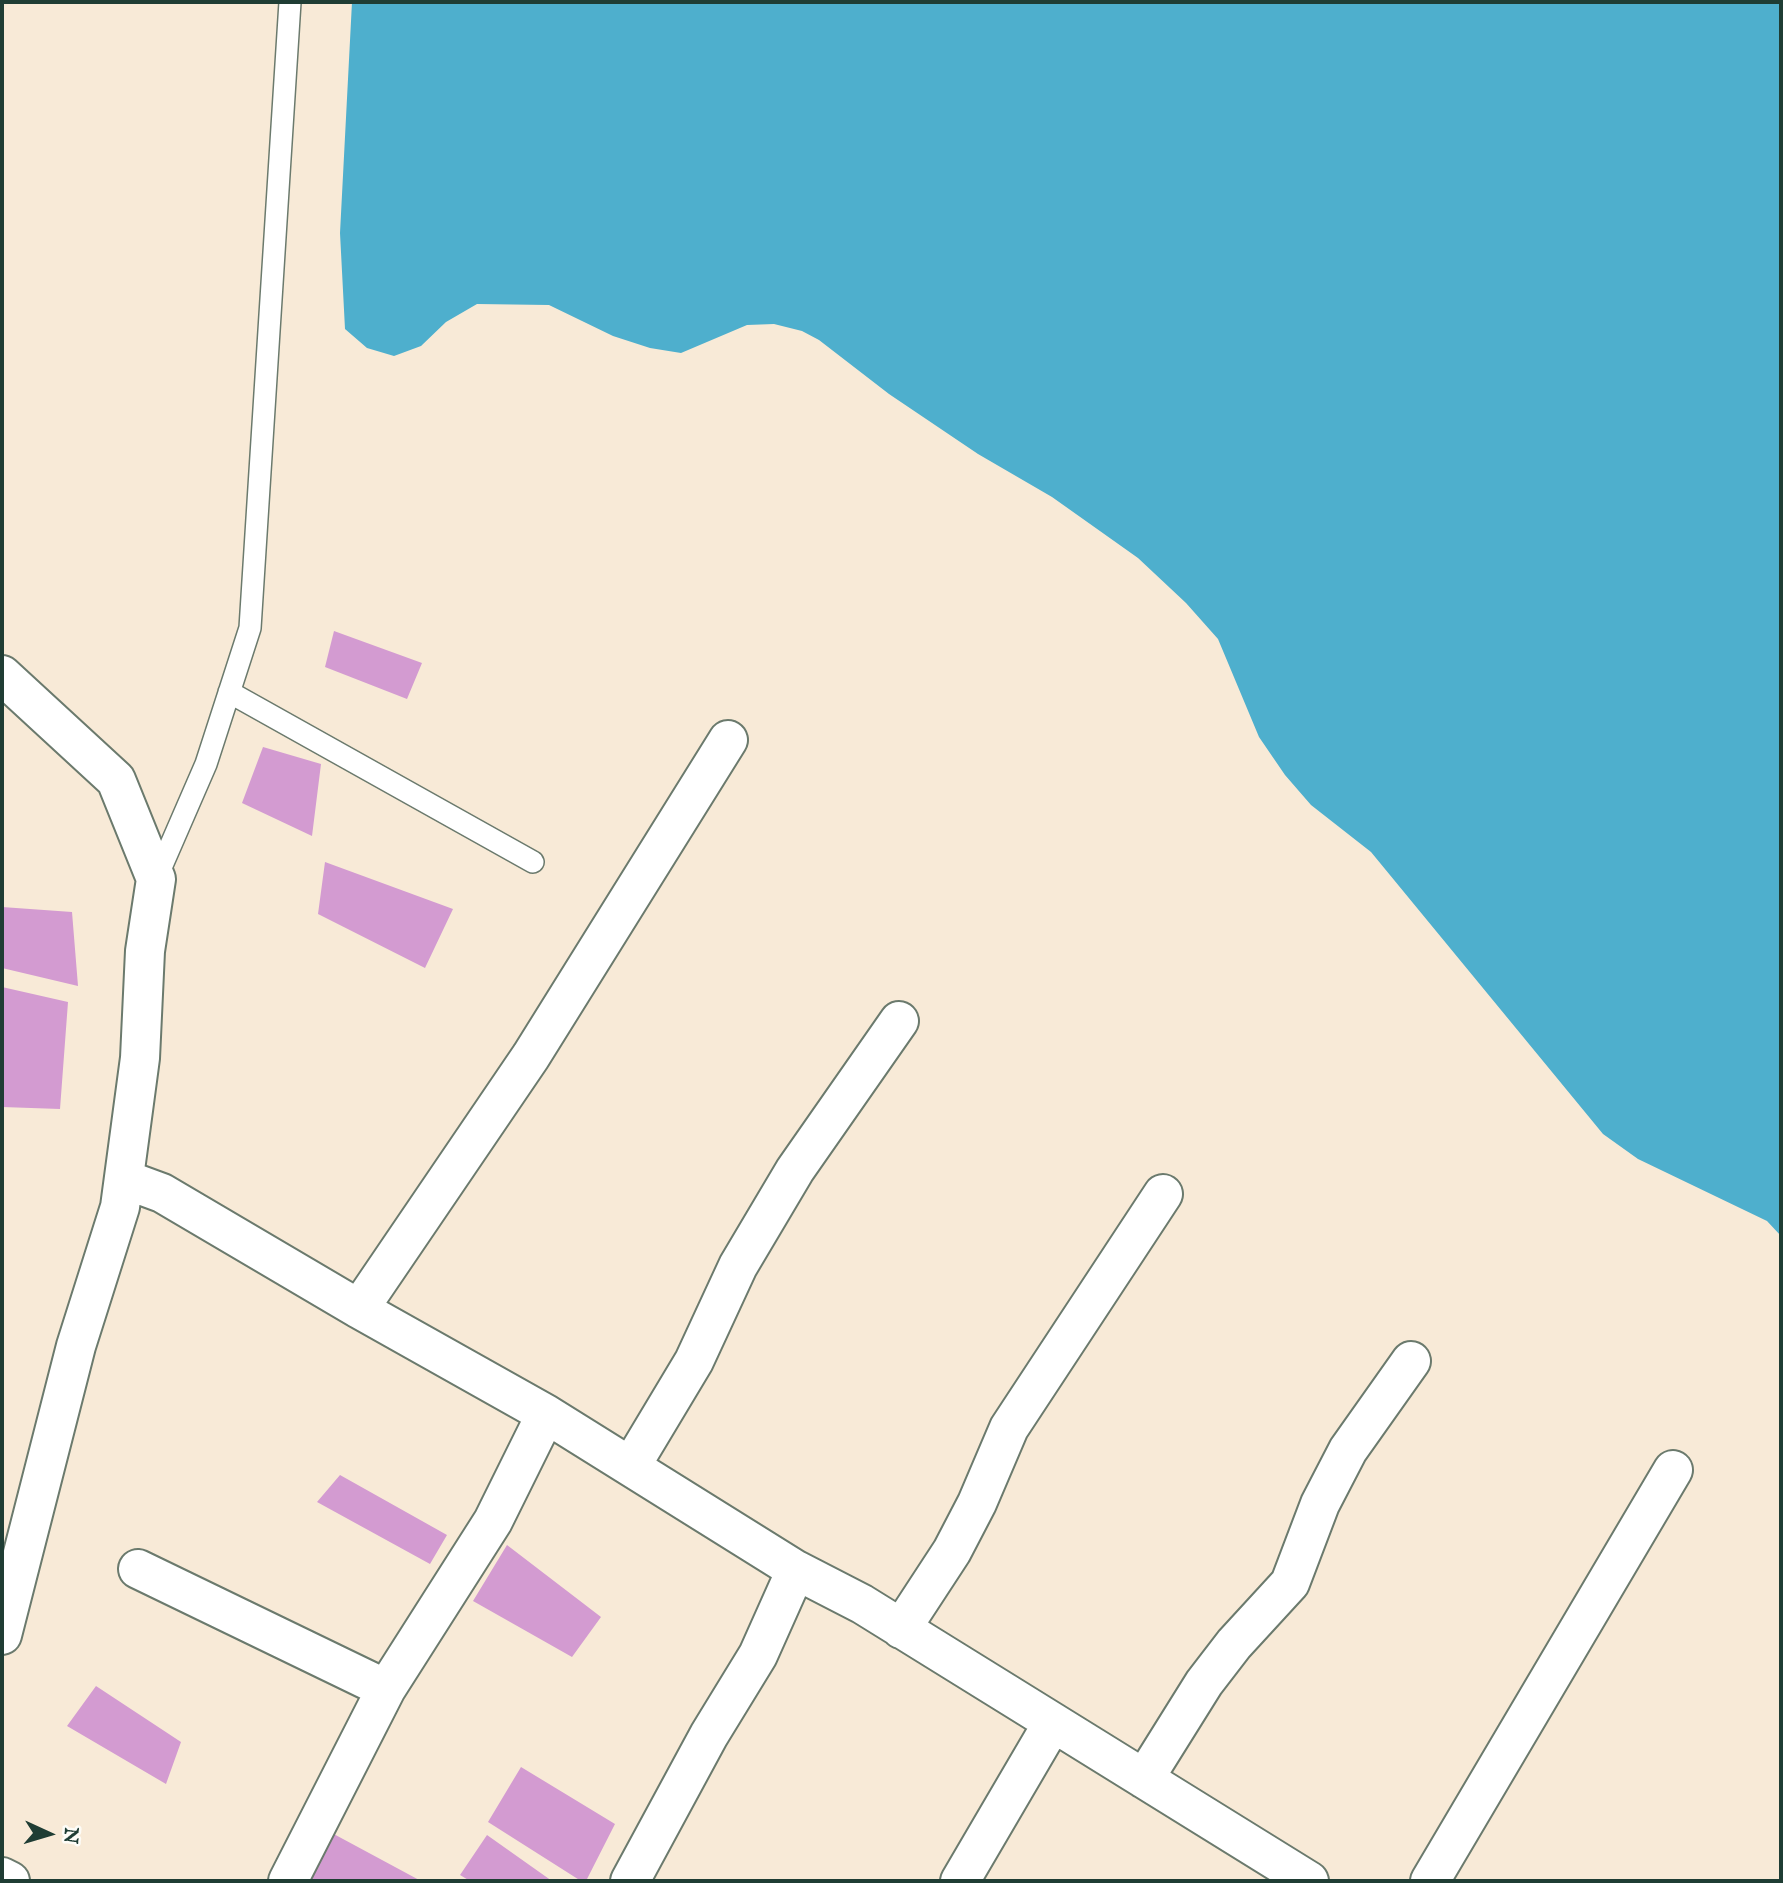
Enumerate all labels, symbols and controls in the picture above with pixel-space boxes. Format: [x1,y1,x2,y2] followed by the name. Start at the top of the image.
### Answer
[14,1799,84,1869] north arrow
[57,1826,82,1845] text: N

